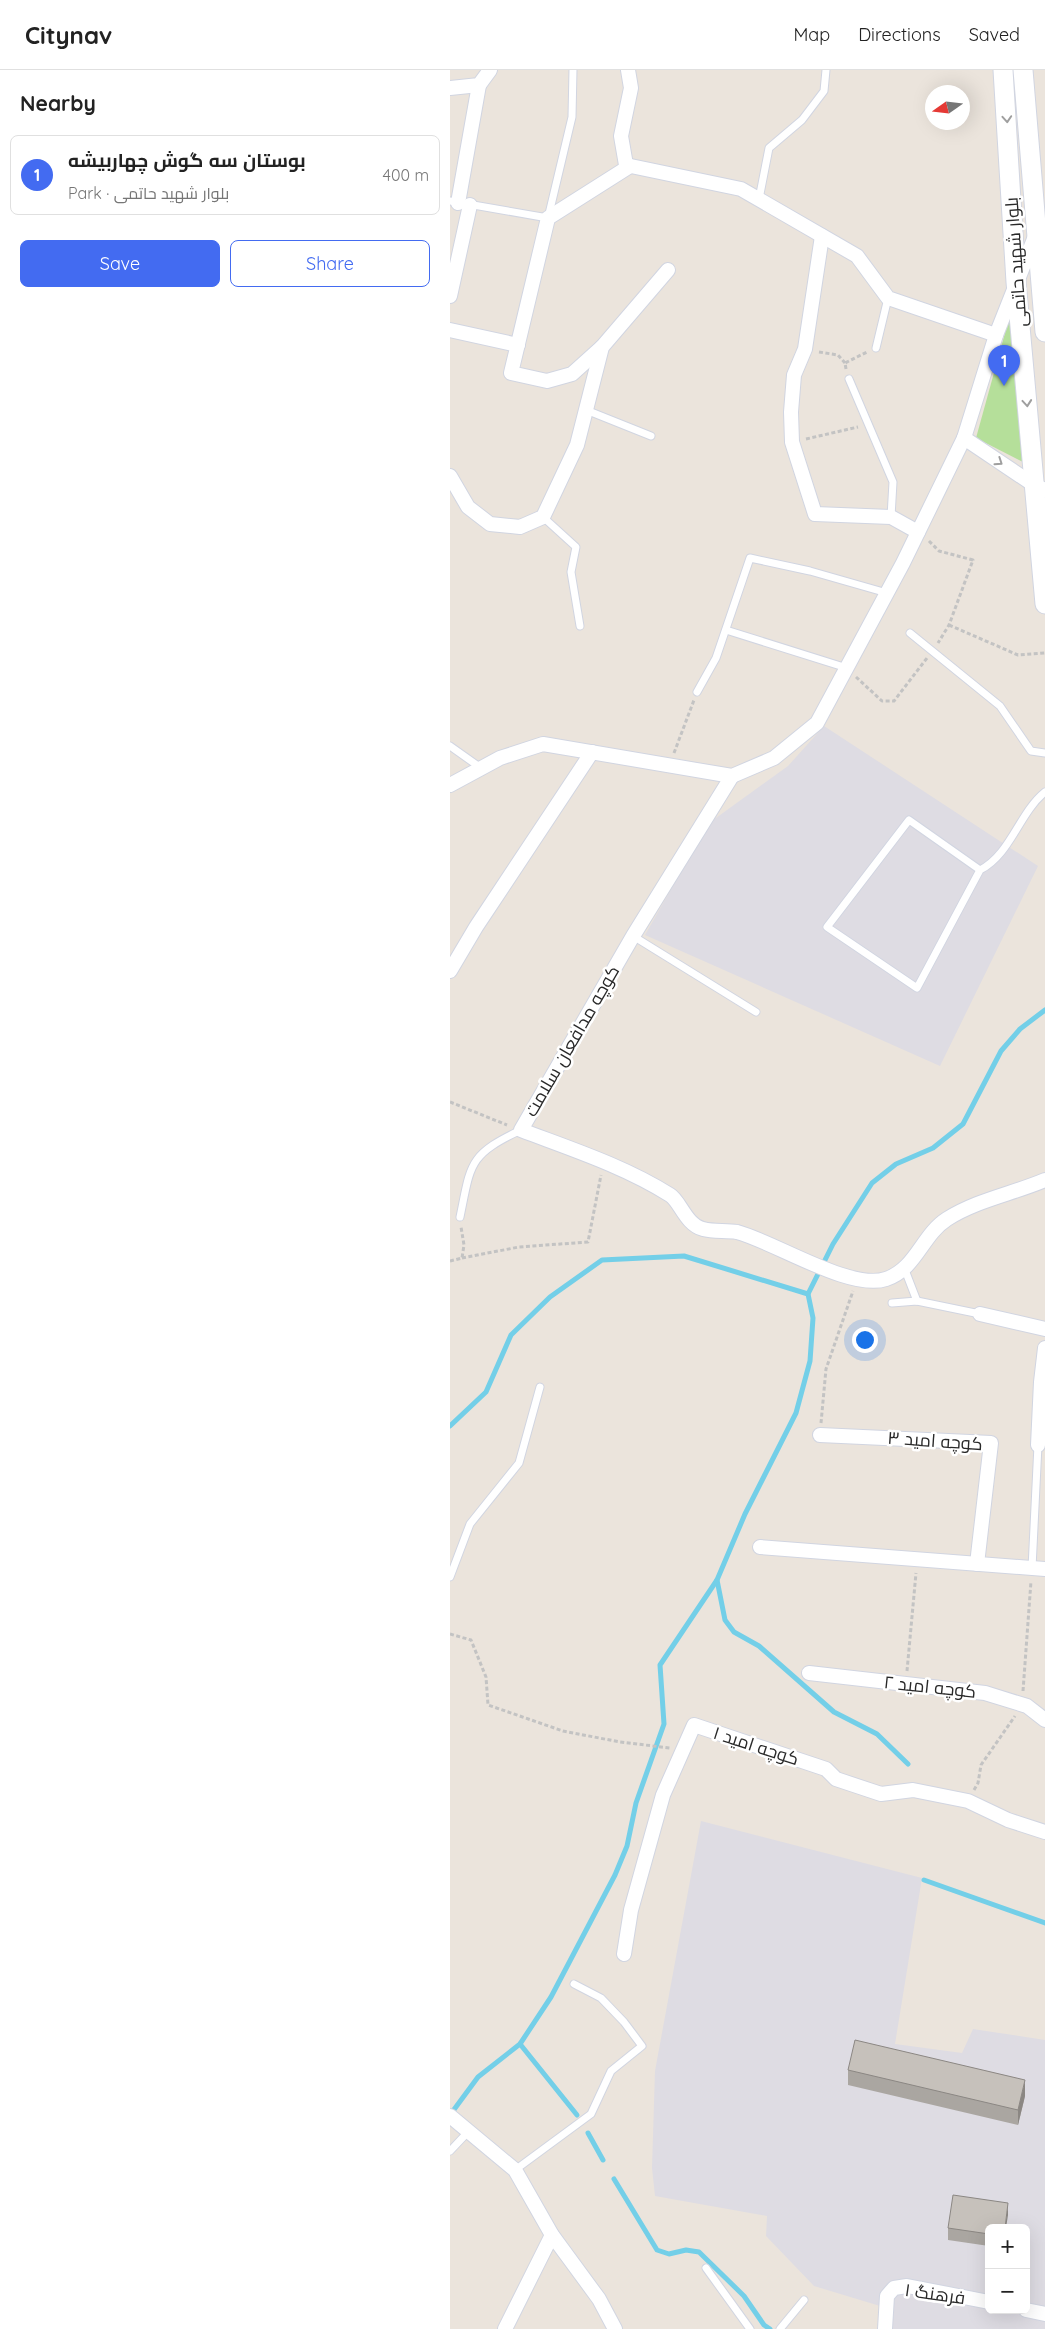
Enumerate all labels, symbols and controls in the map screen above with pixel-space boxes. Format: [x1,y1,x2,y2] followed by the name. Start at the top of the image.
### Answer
[25,20,112,50] text: Citynav
[793,23,830,46] text: Map
[858,23,941,46] text: Directions
[969,23,1020,46] text: Saved
[925,85,970,130] north arrow
[20,90,96,116] text: Nearby
[1001,115,1012,123] one-way arrow
[68,148,306,172] text: بوستان سه گوش چهاربیشه
[34,165,40,185] text: 1
[383,165,429,185] text: 400 m
[68,183,229,203] text: Park · بلوار شهید حاتمی
[999,196,1032,328] street label: بلوار شهید حاتمی
[20,240,220,287] button: Save
[230,240,430,287] button: Share
[988,345,1020,386] pin: 1
[1021,399,1032,407] one-way arrow
[994,455,1003,465] one-way arrow
[519,961,625,1121] street label: کوچه مدافعان سلامت
[852,1327,878,1353] your location
[887,1426,983,1456] street label: کوچه امید ۳
[883,1670,977,1704] street label: کوچه امید ۲
[710,1721,802,1771] street label: کوچه امید ۱
[985,2224,1030,2314] map controls
[985,2224,1030,2269] button: +
[985,2269,1030,2314] button: −
[903,2278,967,2309] street label: فرهنگ ۱

